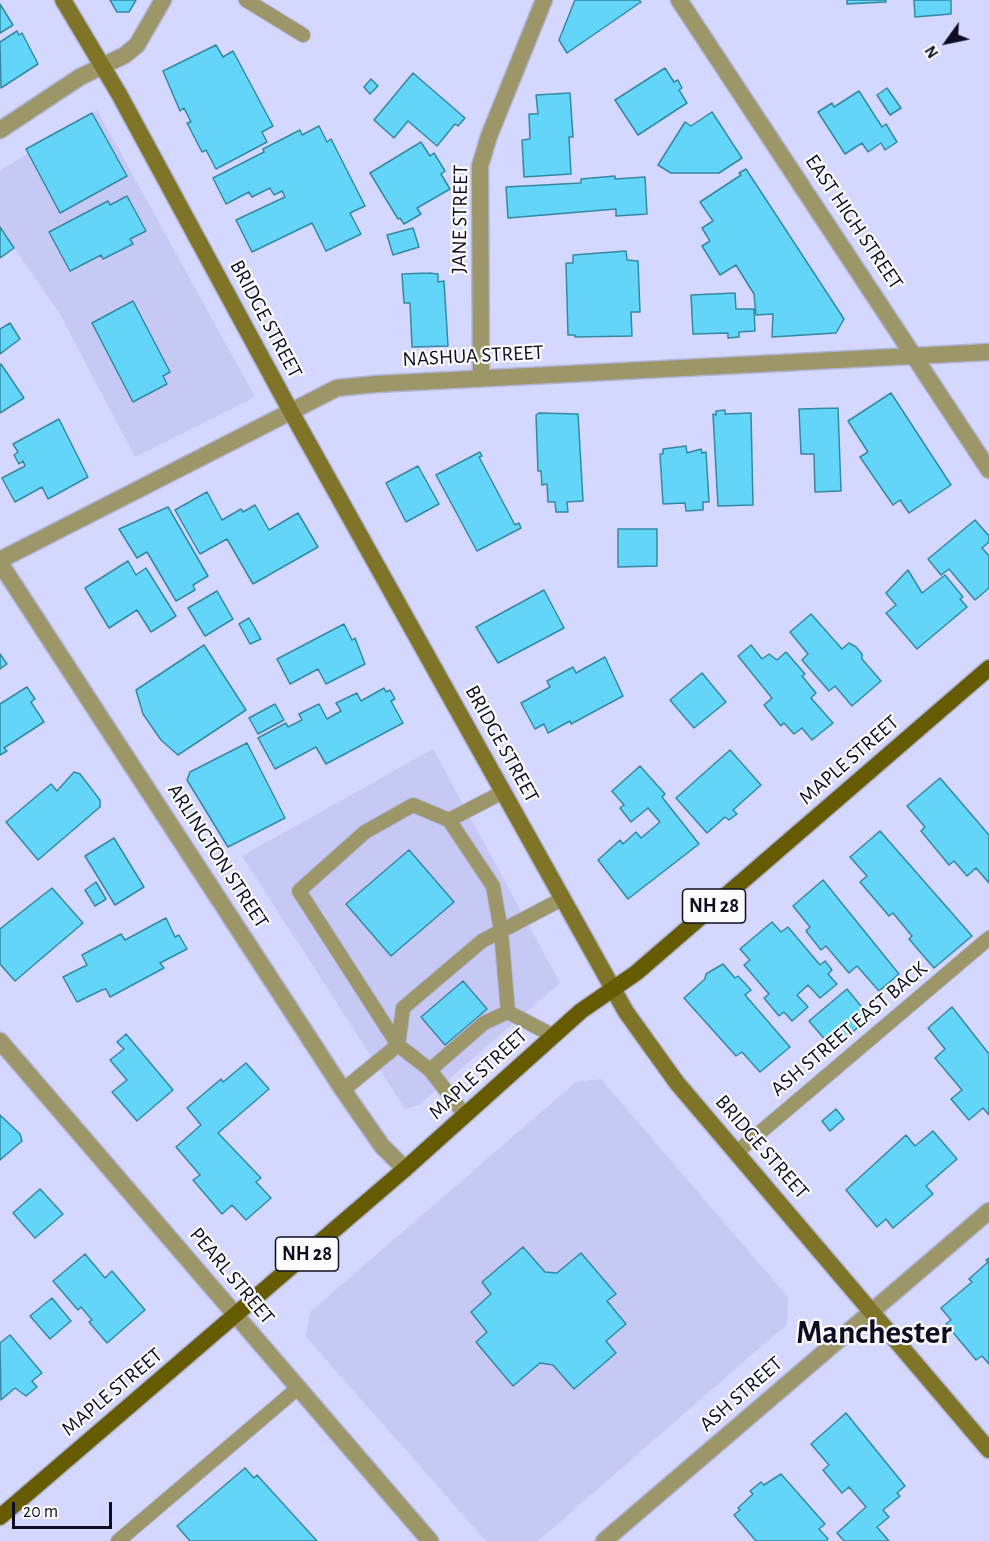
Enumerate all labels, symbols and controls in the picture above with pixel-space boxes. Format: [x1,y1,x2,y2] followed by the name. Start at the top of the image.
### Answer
[917,12,977,72] north arrow
[922,43,942,61] text: N
[799,150,909,294] street label: EAST HIGH STREET
[446,164,474,274] street label: JANE STREET
[224,256,308,382] street label: BRIDGE STREET
[402,340,544,372] street label: NASHUA STREET
[459,681,545,807] street label: BRIDGE STREET
[794,710,904,810] street label: MAPLE STREET
[162,779,274,933] street label: ARLINGTON STREET
[682,889,746,923] road number: NH 28
[766,956,932,1102] street label: ASH STREET EAST BACK
[423,1023,533,1125] street label: MAPLE STREET
[710,1090,814,1204] street label: BRIDGE STREET
[184,1222,280,1330] street label: PEARL STREET
[276,1237,338,1271] road number: NH 28
[796,1313,952,1353] district label: Manchester
[56,1342,168,1442] street label: MAPLE STREET
[694,1351,788,1437] street label: ASH STREET
[15,1490,116,1528] scale bar
[23,1503,58,1521] text: 20 m

